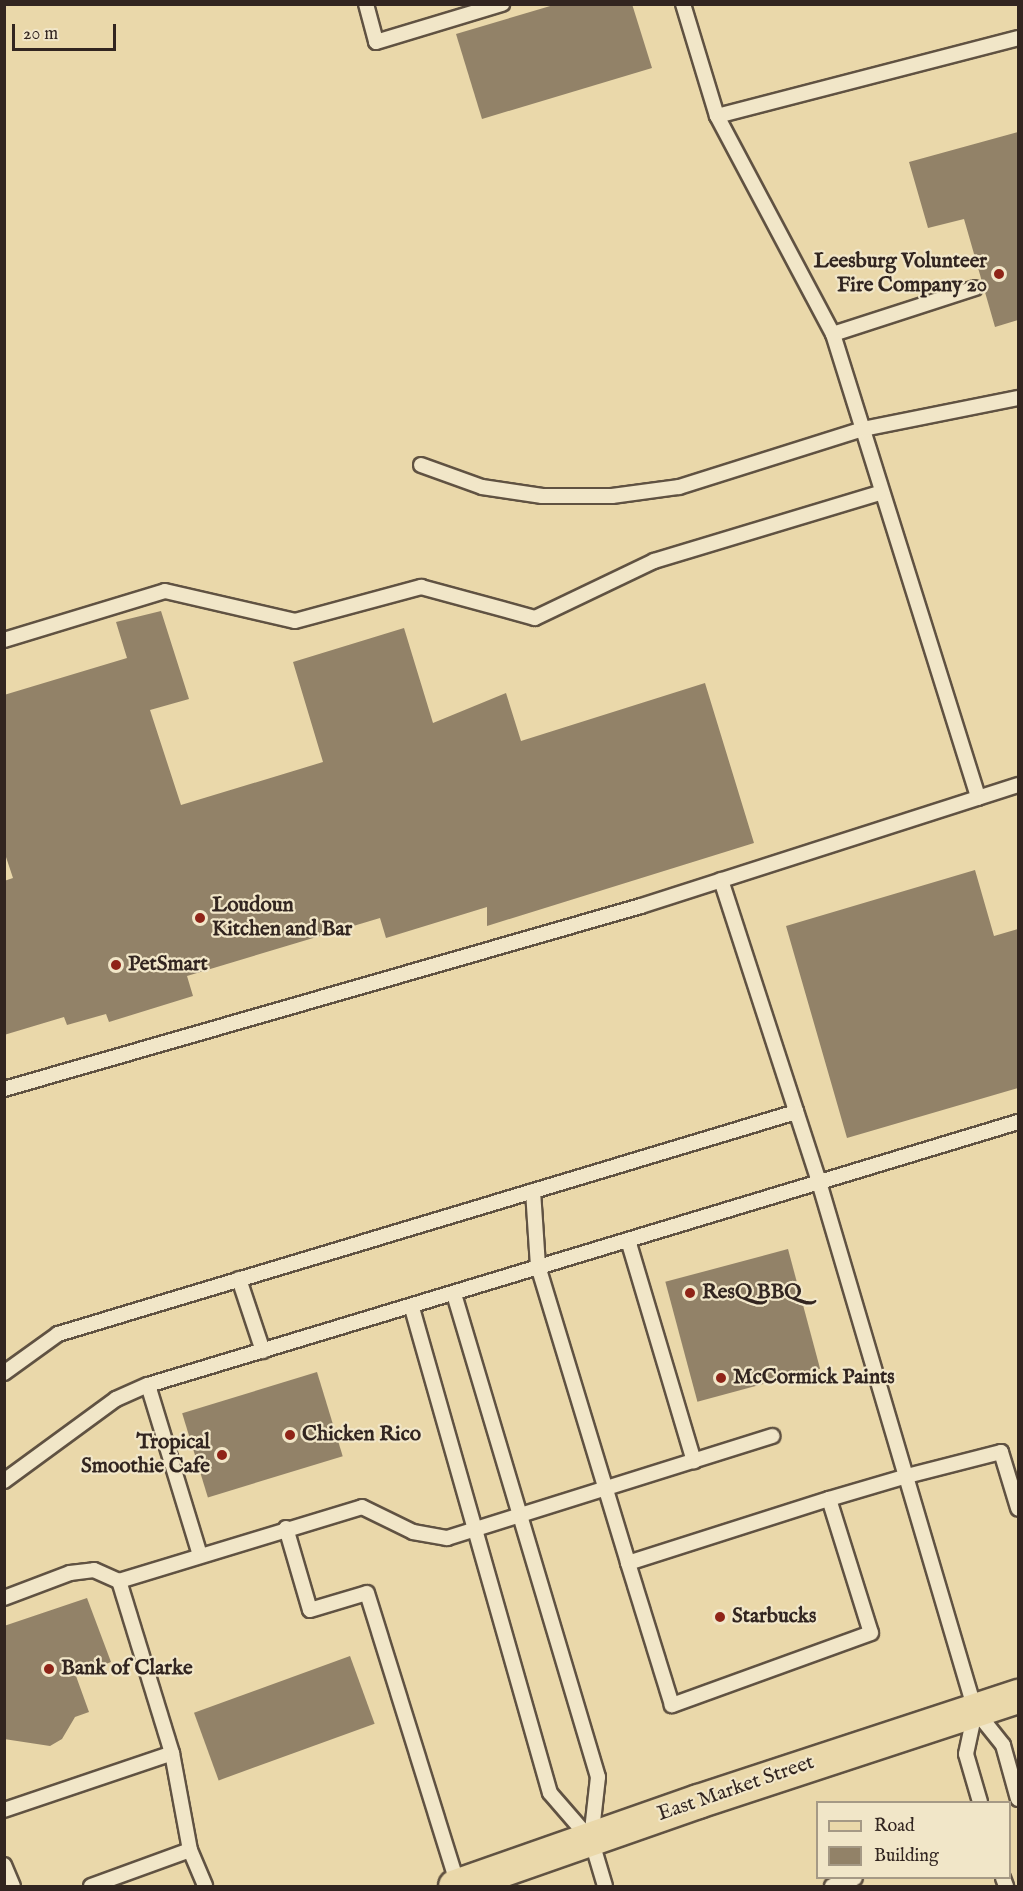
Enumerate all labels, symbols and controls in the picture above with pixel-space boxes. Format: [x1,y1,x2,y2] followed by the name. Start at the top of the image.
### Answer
[15,12,118,50] scale bar
[23,23,58,46] text: 20 m
[814,249,987,299] place label: Leesburg Volunteer Fire Company 20
[992,267,1006,281] marker: Leesburg Volunteer Fire Company 20
[212,893,352,943] place label: Loudoun Kitchen and Bar
[193,911,207,925] marker: Loudoun Kitchen and Bar
[128,952,208,978] place label: PetSmart
[109,958,123,972] marker: PetSmart
[702,1280,802,1306] place label: ResQ BBQ
[683,1286,697,1300] marker: ResQ BBQ
[733,1365,895,1391] place label: McCormick Paints
[714,1371,728,1385] marker: McCormick Paints
[302,1422,421,1448] place label: Chicken Rico
[283,1428,297,1442] marker: Chicken Rico
[81,1430,210,1480] place label: Tropical Smoothie Cafe
[215,1448,229,1462] marker: Tropical Smoothie Cafe
[732,1604,816,1630] place label: Starbucks
[713,1610,727,1624] marker: Starbucks
[61,1656,193,1682] place label: Bank of Clarke
[42,1662,56,1676] marker: Bank of Clarke
[654,1750,818,1828] street label: East Market Street
[816,1801,1011,1879] legend
[874,1815,915,1838] text: Road
[874,1845,939,1868] text: Building

